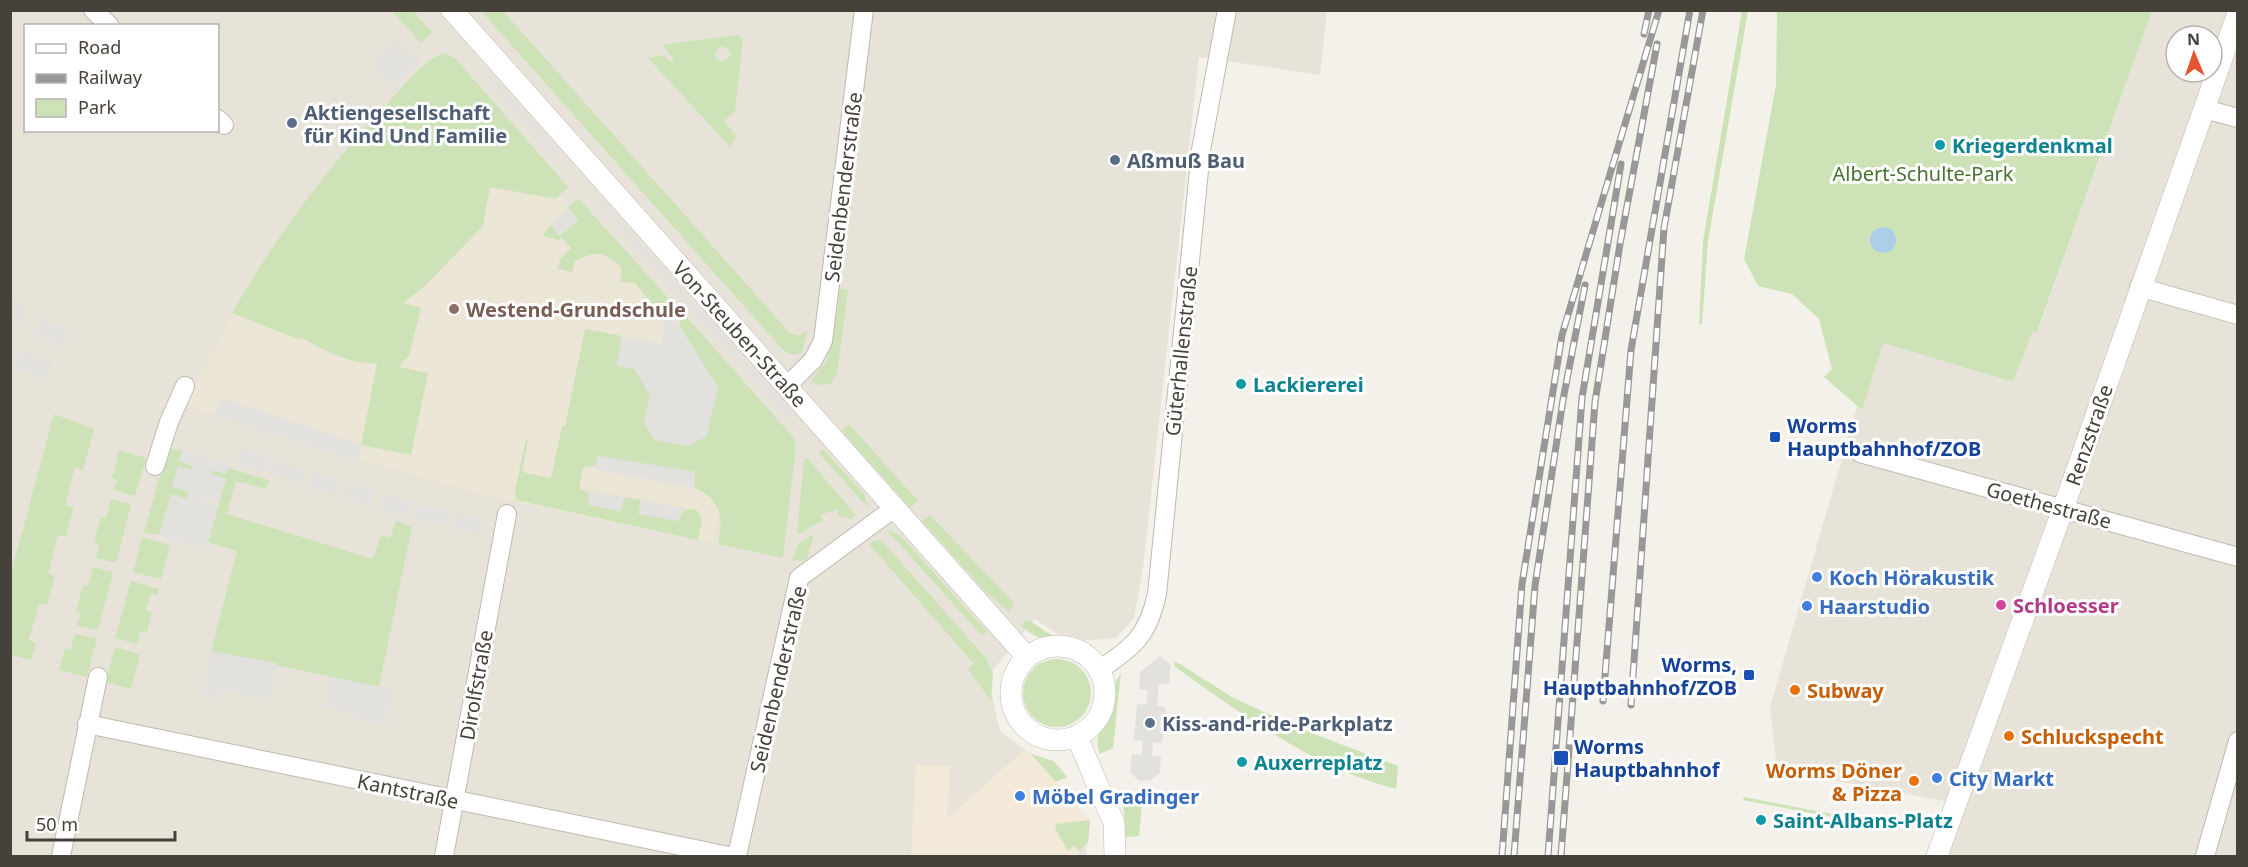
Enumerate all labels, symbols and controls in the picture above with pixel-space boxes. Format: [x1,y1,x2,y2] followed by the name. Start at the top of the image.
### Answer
[24,24,219,132] legend
[2164,24,2224,84] north arrow
[2187,28,2200,50] text: N
[78,35,121,59] text: Road
[78,65,143,89] text: Railway
[818,91,868,283] street label: Seidenbenderstraße
[78,95,116,119] text: Park
[304,99,507,149] place label: Aktiengesellschaft für Kind Und Familie
[285,116,299,130] marker: Aktiengesellschaft für Kind Und Familie
[1952,132,2113,159] place label: Kriegerdenkmal
[1933,138,1947,152] marker: Kriegerdenkmal
[1127,147,1245,174] place label: Aßmuß Bau
[1108,153,1122,167] marker: Aßmuß Bau
[1832,160,2014,187] park label: Albert-Schulte-Park
[667,255,813,413] street label: Von-Steuben-Straße
[1159,265,1203,437] street label: Güterhallenstraße
[466,296,686,323] place label: Westend-Grundschule
[447,302,461,316] marker: Westend-Grundschule
[1253,371,1364,398] place label: Lackiererei
[1234,377,1248,391] marker: Lackiererei
[2059,381,2119,489] street label: Renzstraße
[1787,412,1981,462] place label: Worms Hauptbahnhof/ZOB
[1768,430,1782,444] marker: Worms Hauptbahnhof/ZOB
[1983,475,2115,535] street label: Goethestraße
[1829,564,1995,591] place label: Koch Hörakustik
[1810,570,1824,584] marker: Koch Hörakustik
[743,583,813,775] street label: Seidenbenderstraße
[2013,592,2119,619] place label: Schloesser
[1819,593,1930,620] place label: Haarstudio
[1994,598,2008,612] marker: Schloesser
[1800,599,1814,613] marker: Haarstudio
[453,628,499,742] street label: Dirolfstraße
[1543,651,1737,701] place label: Worms, Hauptbahnhof/ZOB
[1742,668,1756,682] marker: Worms, Hauptbahnhof/ZOB
[1807,677,1884,704] place label: Subway
[1788,683,1802,697] marker: Subway
[1162,710,1393,737] place label: Kiss-and-ride-Parkplatz
[1143,716,1157,730] marker: Kiss-and-ride-Parkplatz
[2021,723,2164,750] place label: Schluckspecht
[2002,729,2016,743] marker: Schluckspecht
[1574,733,1721,783] place label: Worms Hauptbahnhof
[1254,749,1383,776] place label: Auxerreplatz
[1552,749,1570,767] marker: Worms Hauptbahnhof
[1235,755,1249,769] marker: Auxerreplatz
[1766,757,1902,807] place label: Worms Döner & Pizza
[1949,765,2054,792] place label: City Markt
[355,767,461,815] street label: Kantstraße
[1930,771,1944,785] marker: City Markt
[1907,774,1921,788] marker: Worms Döner & Pizza
[1032,783,1199,810] place label: Möbel Gradinger
[1013,789,1027,803] marker: Möbel Gradinger
[27,804,176,842] scale bar
[1773,807,1953,834] place label: Saint-Albans-Platz
[36,812,78,836] text: 50 m
[1754,813,1768,827] marker: Saint-Albans-Platz

